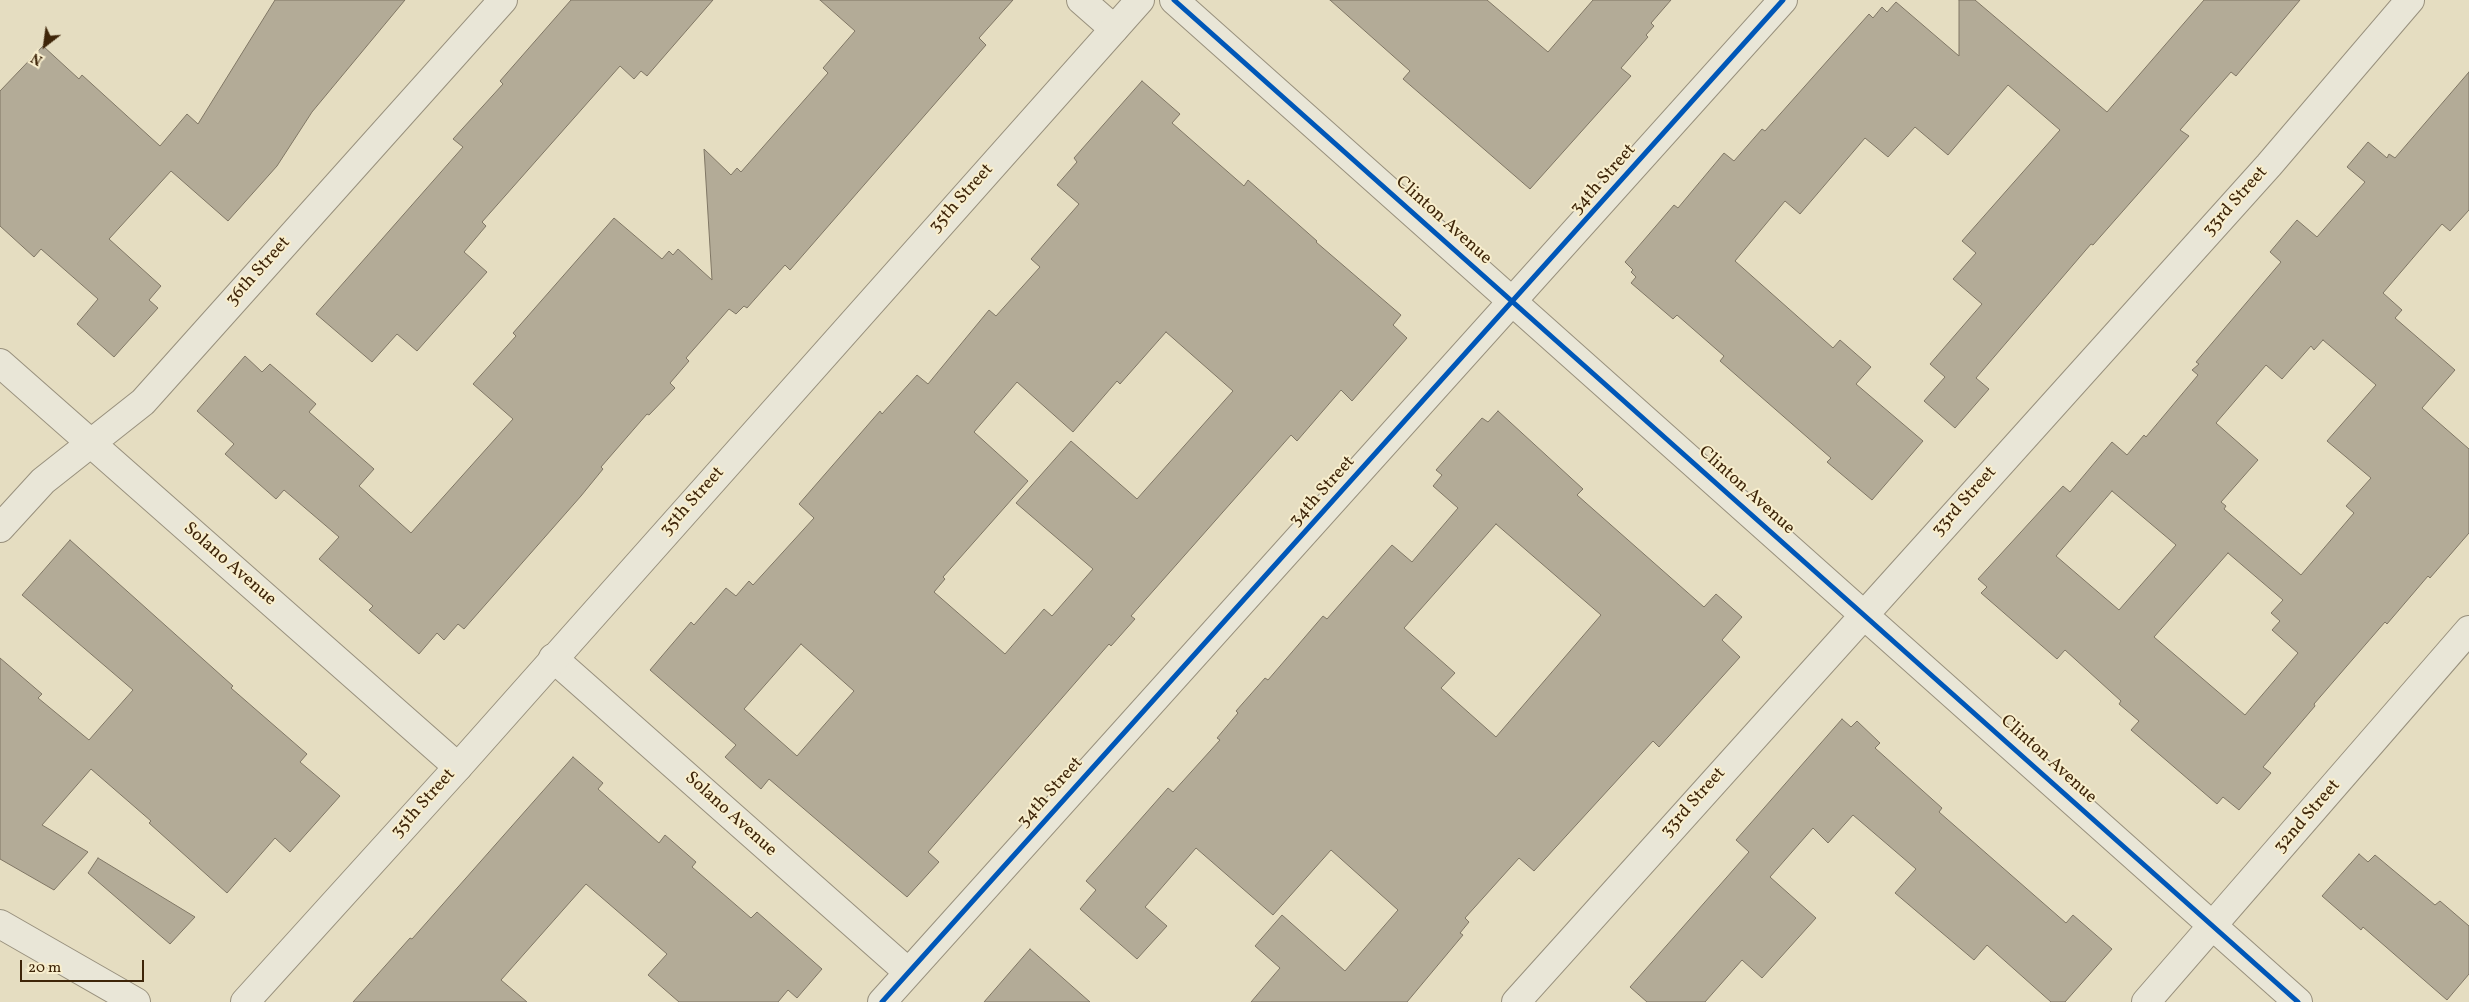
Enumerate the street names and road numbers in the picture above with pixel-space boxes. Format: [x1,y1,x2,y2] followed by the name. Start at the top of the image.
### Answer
[1567,140,1641,220] street label: 34th Street
[925,160,999,238] street label: 35th Street
[2199,163,2273,241] street label: 33rd Street
[1390,172,1496,270] street label: Clinton Avenue
[222,233,296,311] street label: 36th Street
[1693,442,1799,540] street label: Clinton Avenue
[1286,452,1360,532] street label: 34th Street
[656,463,730,541] street label: 35th Street
[1928,463,2002,541] street label: 33rd Street
[178,519,280,611] street label: Solano Avenue
[1995,711,2101,809] street label: Clinton Avenue
[1014,753,1088,833] street label: 34th Street
[1657,764,1731,842] street label: 33rd Street
[387,765,461,843] street label: 35th Street
[679,768,781,862] street label: Solano Avenue
[2270,776,2346,858] street label: 32nd Street

